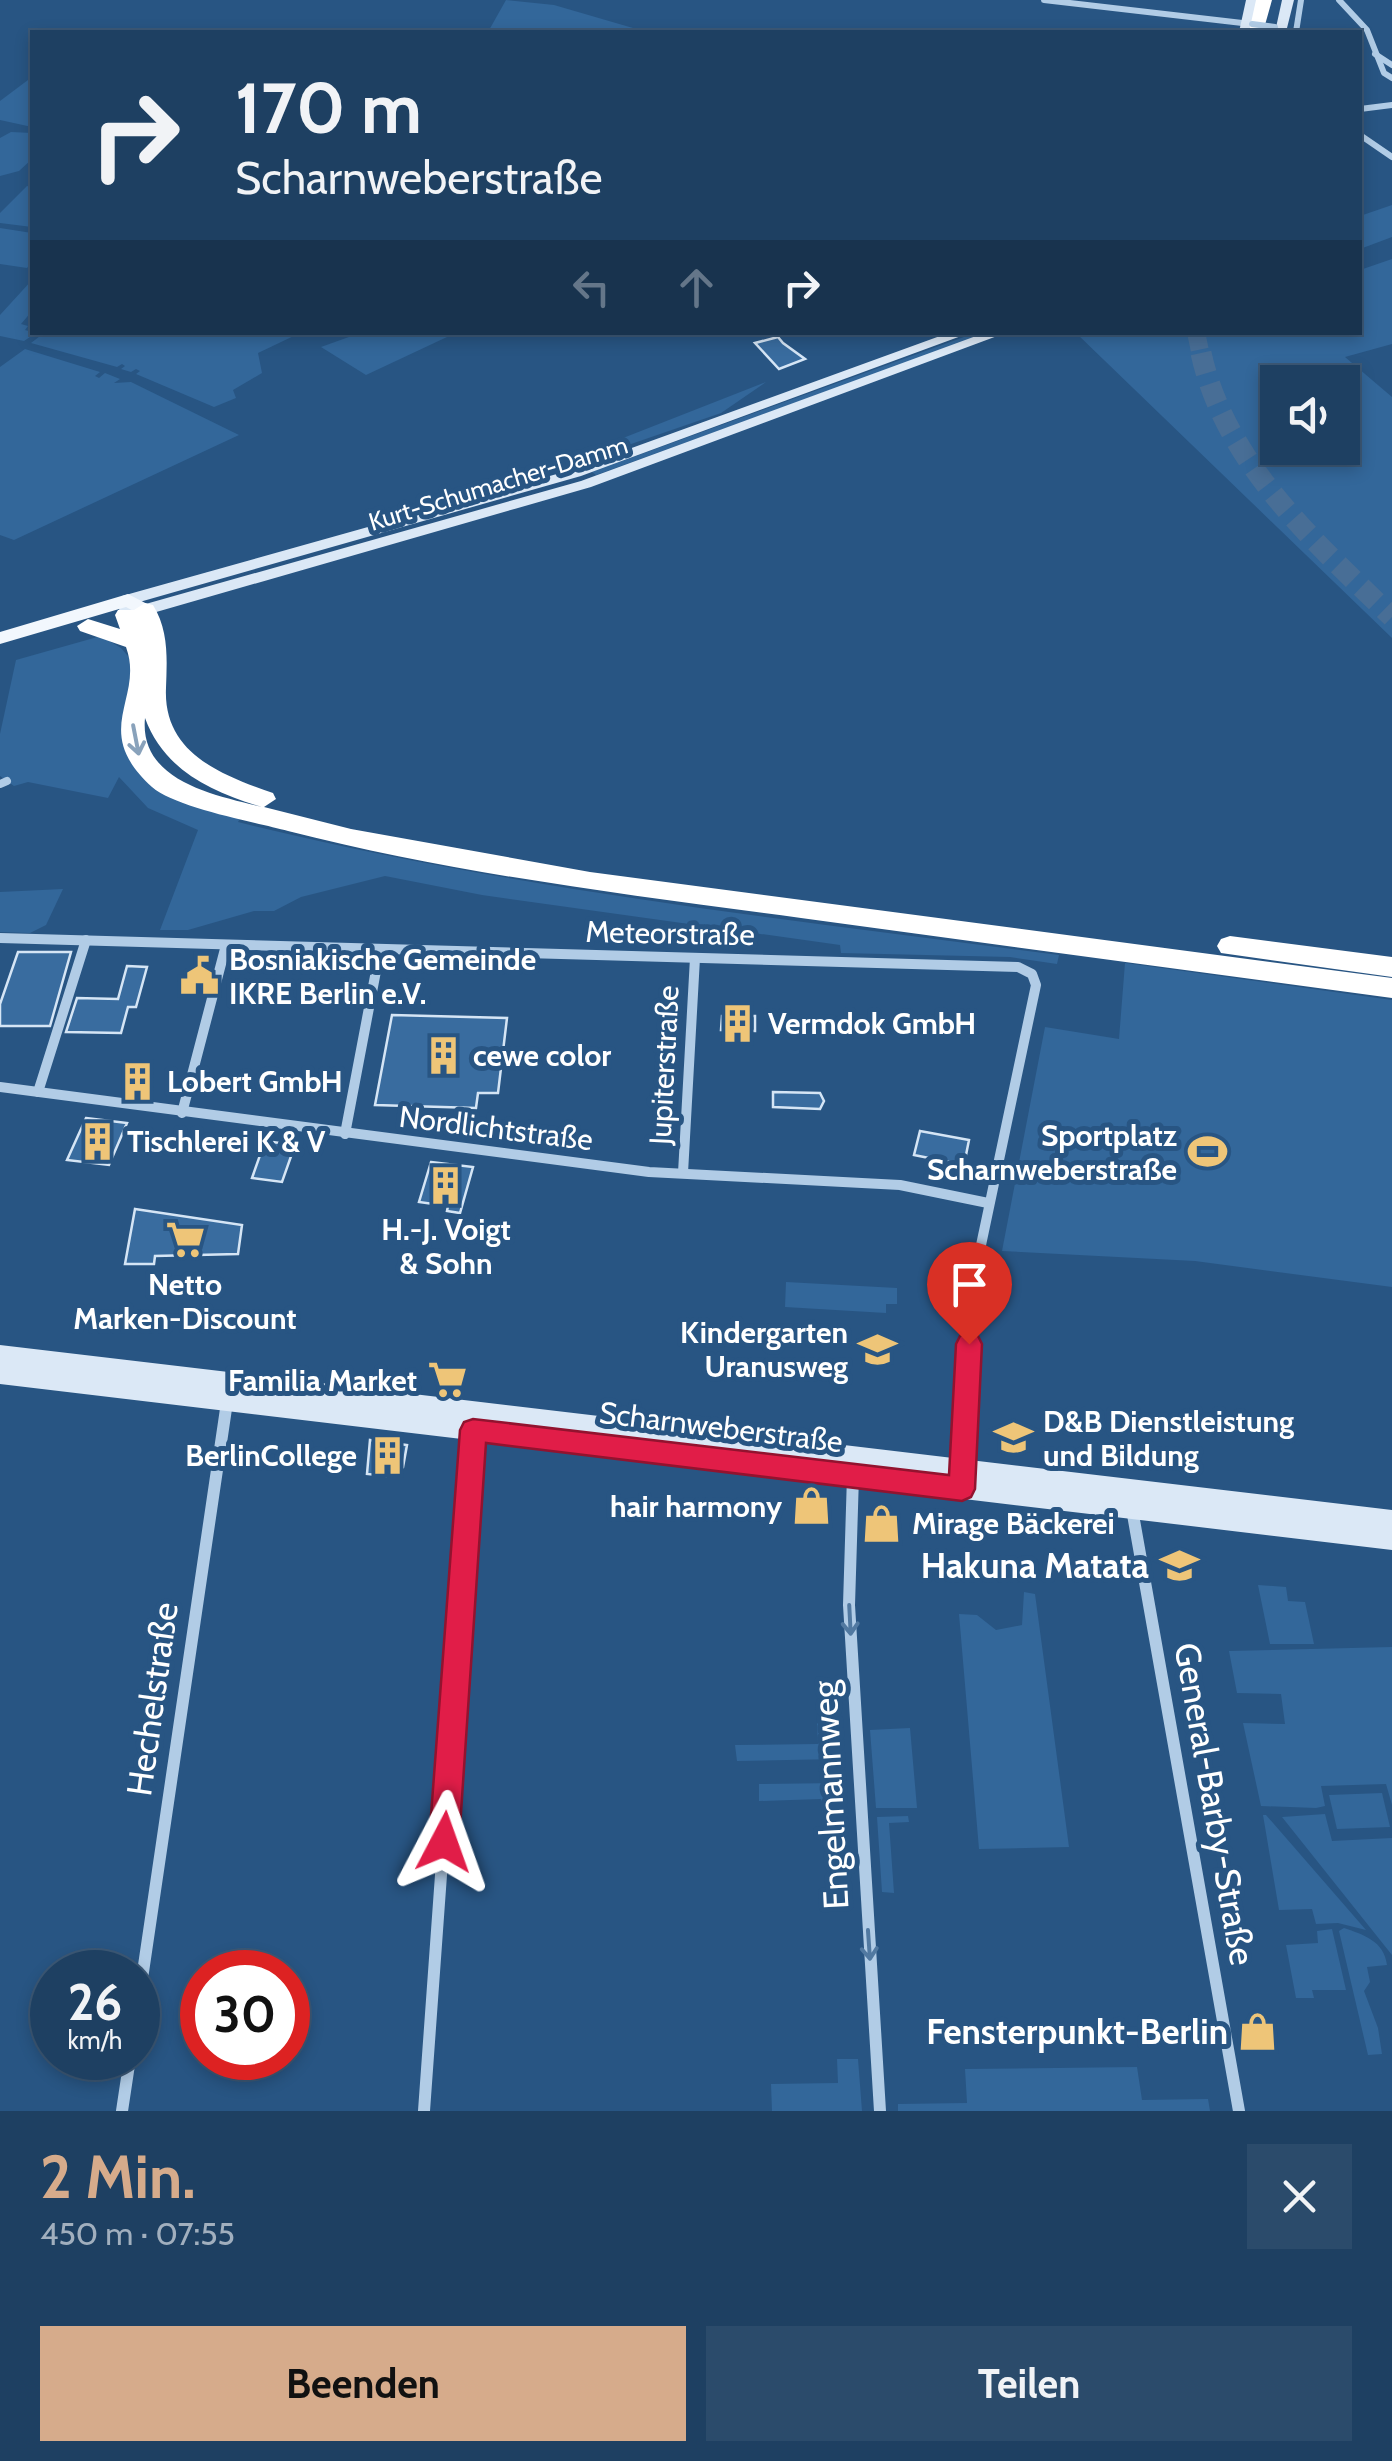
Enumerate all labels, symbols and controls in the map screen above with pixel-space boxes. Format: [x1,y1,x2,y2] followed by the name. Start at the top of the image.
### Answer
[235,65,422,151] text: 170 m
[70,70,200,200] icon: right
[235,151,602,205] text: Scharnweberstraße
[564,260,619,315] icon: left
[669,260,724,315] icon: ahead
[774,260,829,315] icon: right
[1260,365,1360,465] map controls
[1260,365,1360,465] button: sound
[365,429,631,537] street label: Kurt-Schumacher-Damm
[127,723,146,755] one-way arrow
[585,913,755,953] street label: Meteorstraße
[229,941,536,1012] place label: Bosniakische Gemeinde IKRE Berlin e.V.
[178,955,220,997] public building icon: Bosniakische Gemeinde IKRE Berlin e.V.
[641,984,687,1147] street label: Jupiterstraße
[717,1002,759,1044] building icon: Vermdok GmbH
[768,1005,976,1042] place label: Vermdok GmbH
[422,1034,464,1076] building icon: cewe color
[473,1037,611,1074] place label: cewe color
[116,1060,158,1102] building icon: Lobert GmbH
[167,1063,343,1100] place label: Lobert GmbH
[397,1098,595,1158] street label: Nordlichtstraße
[927,1117,1177,1188] place label: Sportplatz Scharnweberstraße
[76,1120,118,1162] building icon: Tischlerei K & V
[127,1123,326,1160] place label: Tischlerei K & V
[1186,1131,1228,1173] sports icon: Sportplatz Scharnweberstraße
[425,1164,467,1206] building icon: H.-J. Voigt & Sohn
[381,1211,511,1282] place label: H.-J. Voigt & Sohn
[164,1219,206,1261] supermarket icon: Netto Marken-Discount
[927,1242,1012,1345] pin
[942,1257,997,1312] icon: arrive
[73,1266,297,1337] place label: Netto Marken-Discount
[680,1314,848,1385] place label: Kindergarten Uranusweg
[857,1328,899,1370] school or university icon: Kindergarten Uranusweg
[426,1359,468,1401] supermarket icon: Familia Market
[228,1362,417,1399] place label: Familia Market
[597,1394,845,1460] street label: Scharnweberstraße
[1043,1403,1294,1474] place label: D&B Dienstleistung und Bildung
[992,1417,1034,1459] school or university icon: D&B Dienstleistung und Bildung
[366,1434,408,1476] building icon: BerlinCollege
[185,1437,357,1474] place label: BerlinCollege
[791,1485,833,1527] shop icon: hair harmony
[610,1488,783,1525] place label: hair harmony
[861,1502,903,1544] shop icon: Mirage Bäckerei
[912,1505,1115,1542] place label: Mirage Bäckerei
[921,1544,1150,1587] place label: Hakuna Matata
[1158,1544,1200,1586] school or university icon: Hakuna Matata
[117,1599,187,1799] street label: Hechelstraße
[841,1604,860,1636] one-way arrow
[1165,1639,1265,1969] street label: General-Barby-Straße
[803,1679,857,1911] street label: Engelmannweg
[392,1790,496,1894] position arrow
[860,1928,879,1960] one-way arrow
[180,1950,310,2080] speed limit sign: 30
[68,1972,122,2033] text: 26
[926,2010,1228,2053] place label: Fensterpunkt-Berlin
[1237,2010,1279,2052] shop icon: Fensterpunkt-Berlin
[68,2025,122,2055] text: km/h
[40,2140,195,2213] text: 2 Min.
[1247,2144,1352,2249] button: close
[40,2214,235,2253] text: 450 m · 07:55
[40,2326,686,2441] button: Beenden
[706,2326,1352,2441] button: Teilen

